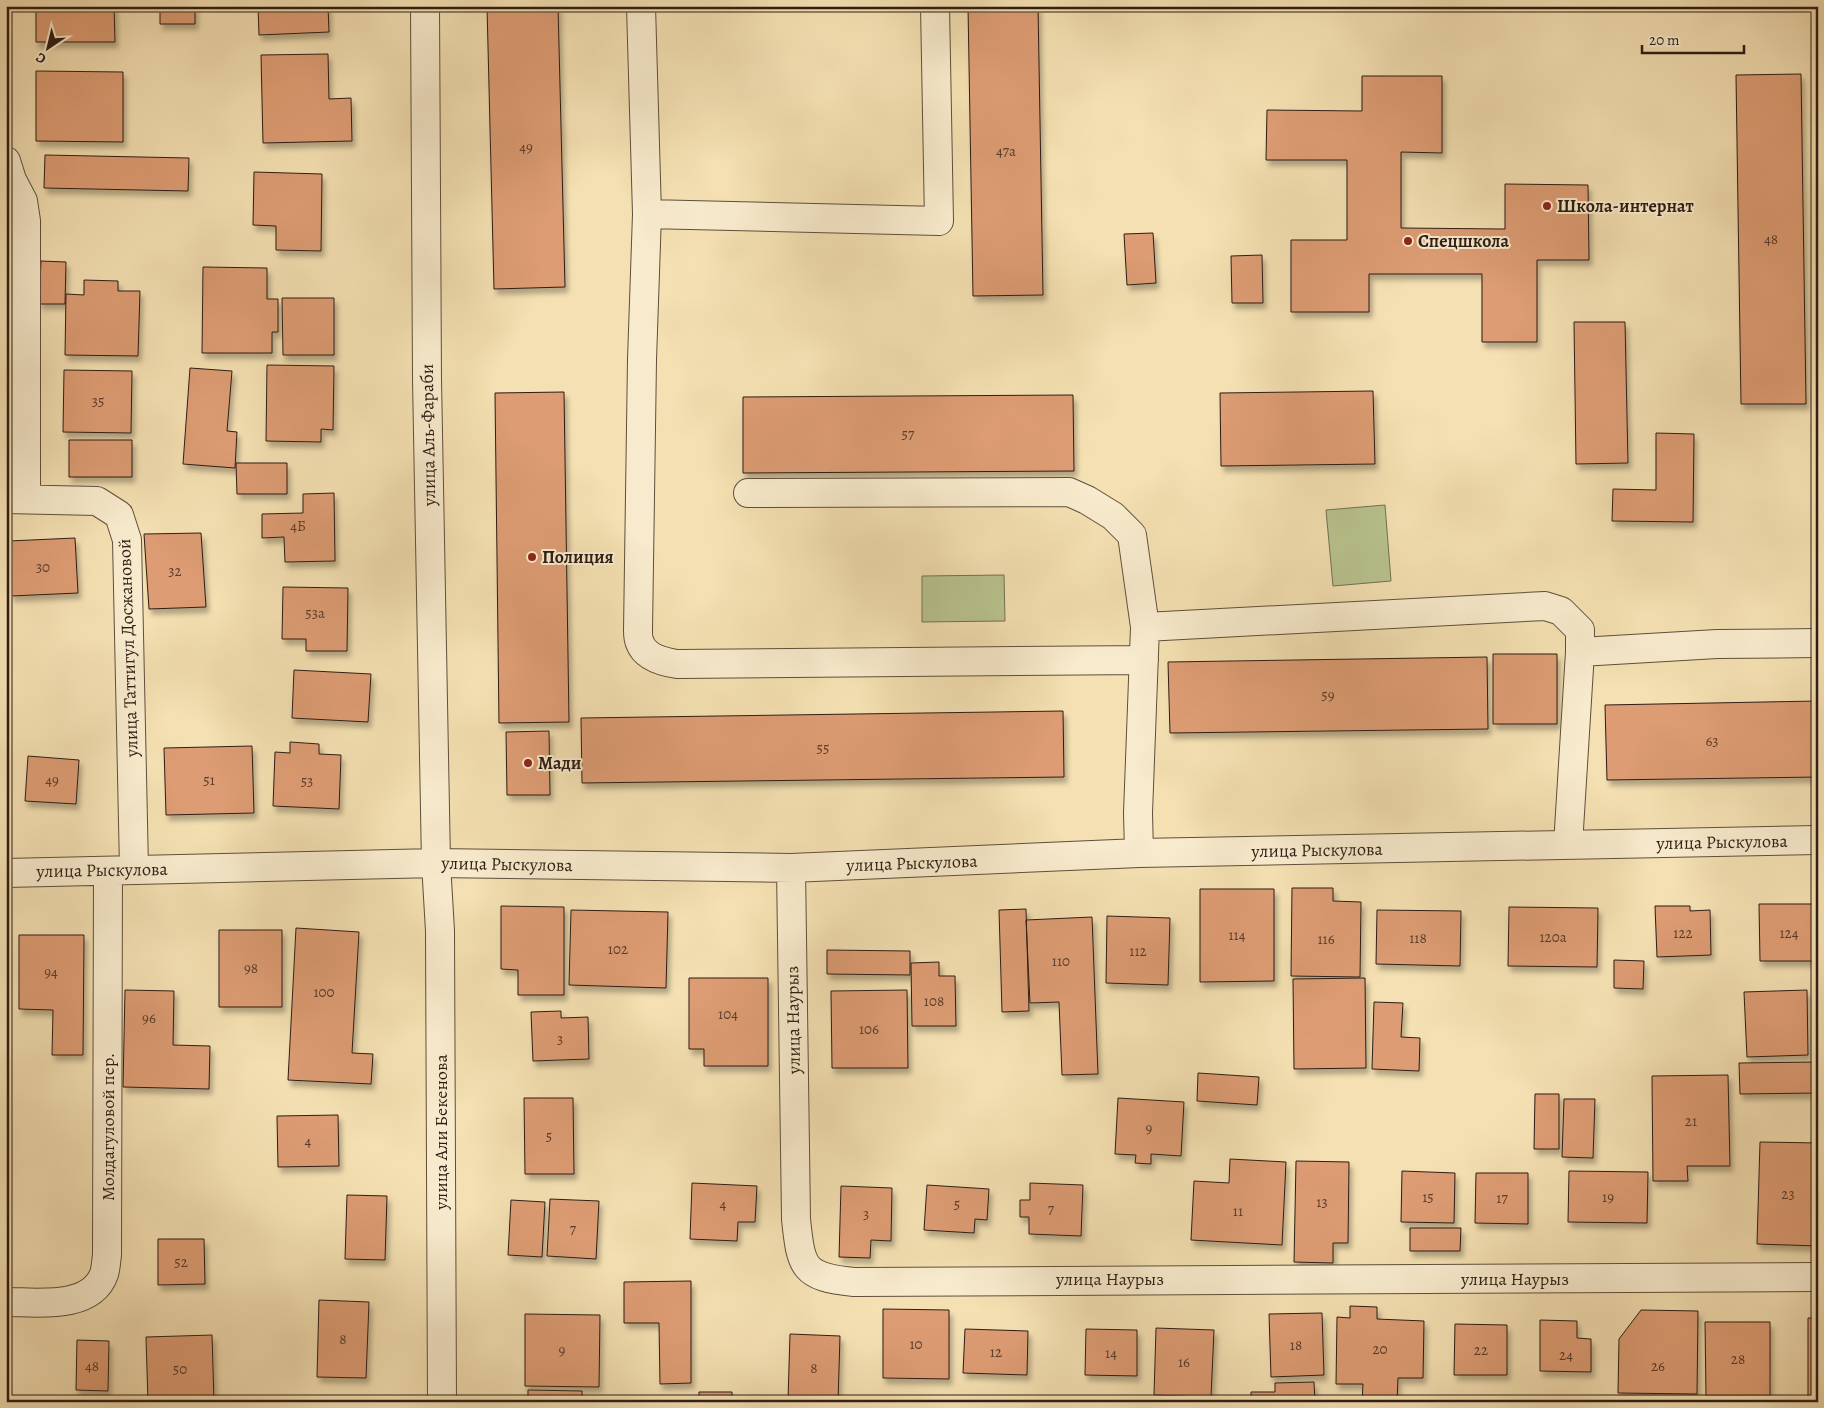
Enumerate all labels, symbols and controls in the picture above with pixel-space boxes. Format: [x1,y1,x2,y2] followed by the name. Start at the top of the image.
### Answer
[22,22,72,72] north arrow
[1642,22,1744,54] scale bar
[1649,30,1680,50] text: 20 m
[32,48,50,68] text: С
[519,137,533,157] house number: 49
[996,141,1016,161] house number: 47а
[1557,194,1694,218] place label: Школа-интернат
[1541,200,1553,212] marker: Школа-интернат
[1418,229,1509,253] place label: Спецшкола
[1764,229,1778,249] house number: 48
[1402,235,1414,247] marker: Спецшкола
[415,364,441,507] street label: улица Аль-Фараби
[92,391,104,411] house number: 35
[902,424,915,444] house number: 57
[290,516,306,536] house number: 4Б
[112,538,144,759] street label: улица Таттигул Досжановой
[542,545,614,569] place label: Полиция
[526,551,538,563] marker: Полиция
[36,557,50,577] house number: 30
[168,561,182,581] house number: 32
[305,603,325,623] house number: 53а
[1321,685,1335,705] house number: 59
[1705,731,1719,751] house number: 63
[817,738,829,758] house number: 55
[538,751,582,775] place label: Мади
[522,757,534,769] marker: Мади
[45,770,59,790] house number: 49
[203,770,215,790] house number: 51
[301,771,313,791] house number: 53
[1655,829,1789,855] street label: улица Рыскулова
[1250,837,1384,863] street label: улица Рыскулова
[845,849,979,877] street label: улица Рыскулова
[440,851,574,877] street label: улица Рыскулова
[35,857,169,883] street label: улица Рыскулова
[1673,923,1693,943] house number: 122
[1779,923,1799,943] house number: 124
[1228,925,1246,945] house number: 114
[1539,927,1567,947] house number: 120а
[1409,928,1427,948] house number: 118
[1317,929,1335,949] house number: 116
[608,939,628,959] house number: 102
[1129,941,1147,961] house number: 112
[1052,951,1070,971] house number: 110
[244,958,258,978] house number: 98
[44,962,58,982] house number: 94
[780,966,806,1075] street label: улица Наурыз
[313,982,335,1002] house number: 100
[924,991,944,1011] house number: 108
[718,1004,738,1024] house number: 104
[142,1008,156,1028] house number: 96
[859,1019,879,1039] house number: 106
[557,1029,563,1049] house number: 3
[96,1053,120,1201] street label: Молдагуловой пер.
[429,1053,453,1211] street label: улица Али Бекенова
[1685,1111,1697,1131] house number: 21
[1146,1118,1153,1138] house number: 9
[546,1126,552,1146] house number: 5
[305,1131,312,1151] house number: 4
[1781,1184,1795,1204] house number: 23
[1422,1187,1434,1207] house number: 15
[1602,1187,1614,1207] house number: 19
[1496,1188,1508,1208] house number: 17
[1316,1192,1328,1212] house number: 13
[720,1194,727,1214] house number: 4
[954,1194,960,1214] house number: 5
[1048,1199,1055,1219] house number: 7
[1233,1201,1243,1221] house number: 11
[863,1204,869,1224] house number: 3
[570,1219,577,1239] house number: 7
[174,1252,188,1272] house number: 52
[1055,1267,1164,1291] street label: улица Наурыз
[1460,1267,1569,1291] street label: улица Наурыз
[339,1329,347,1349] house number: 8
[909,1334,923,1354] house number: 10
[1290,1335,1302,1355] house number: 18
[1372,1339,1388,1359] house number: 20
[559,1340,566,1360] house number: 9
[1474,1340,1488,1360] house number: 22
[990,1342,1002,1362] house number: 12
[1105,1343,1117,1363] house number: 14
[1559,1345,1573,1365] house number: 24
[1731,1349,1745,1369] house number: 28
[1178,1352,1190,1372] house number: 16
[85,1356,99,1376] house number: 48
[1651,1356,1665,1376] house number: 26
[810,1358,818,1378] house number: 8
[173,1359,187,1379] house number: 50

